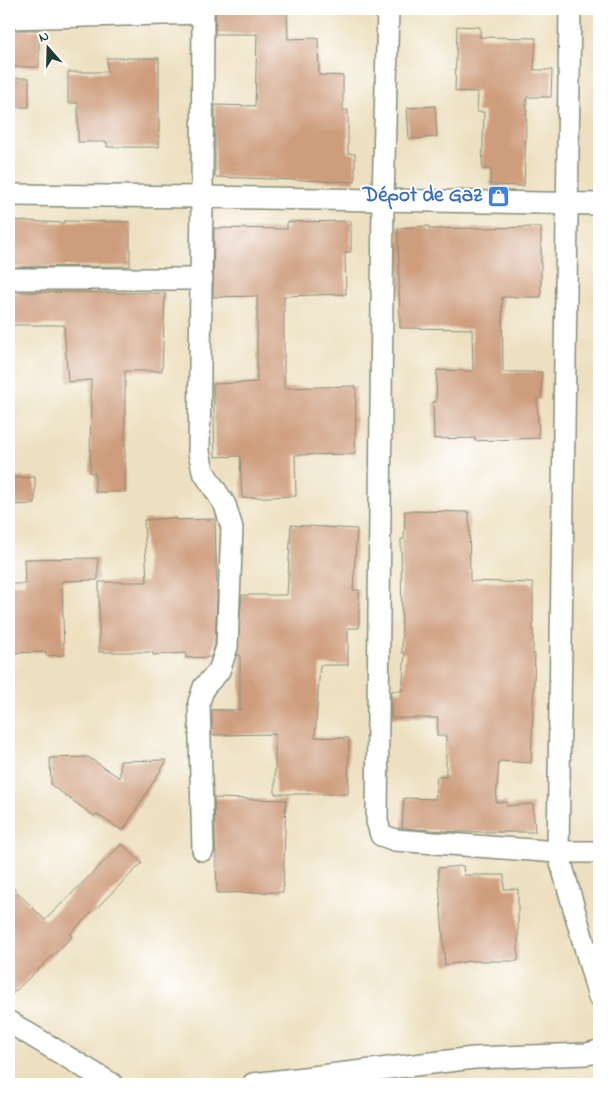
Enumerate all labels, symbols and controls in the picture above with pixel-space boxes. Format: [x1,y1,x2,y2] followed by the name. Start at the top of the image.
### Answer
[22,22,72,72] north arrow
[36,26,52,49] text: N
[362,181,483,211] place label: Dépot de Gaz
[486,184,510,208] shop icon: Dépot de Gaz

